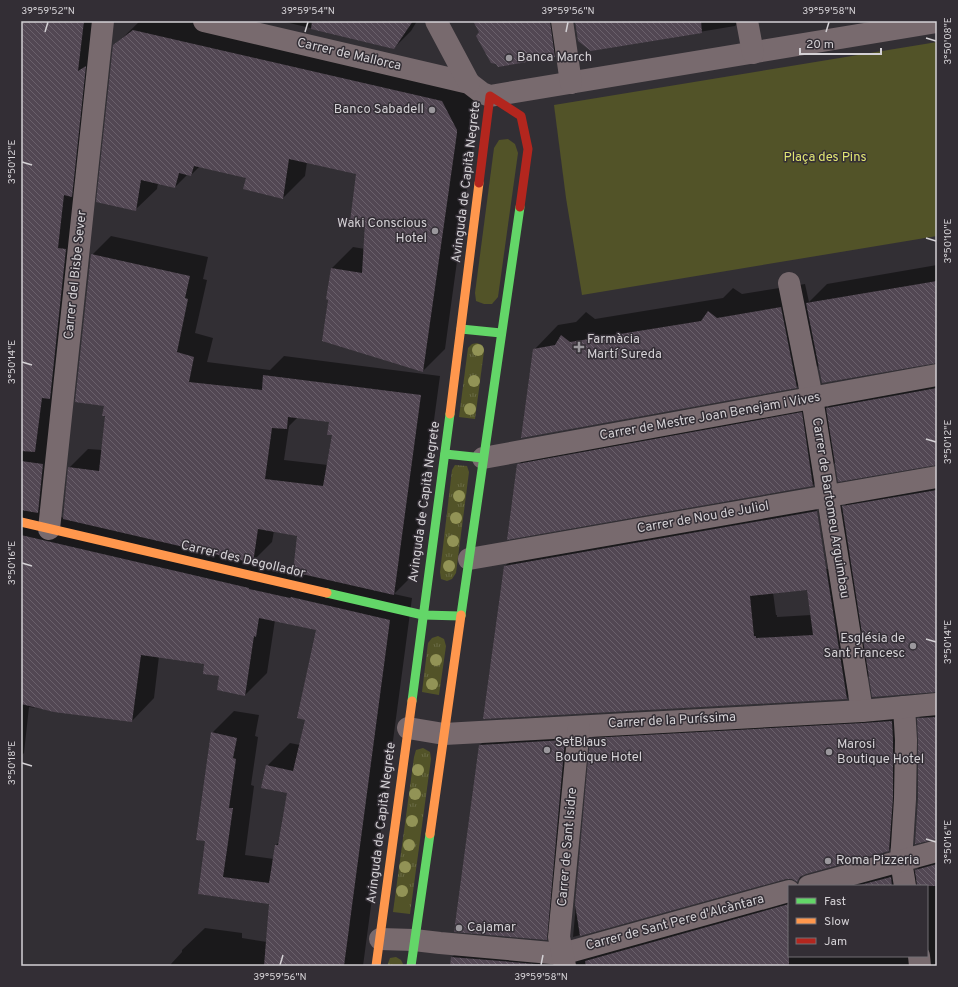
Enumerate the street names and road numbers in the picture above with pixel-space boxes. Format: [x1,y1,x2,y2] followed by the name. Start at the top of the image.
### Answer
[295,35,403,75] street label: Carrer de Mallorca
[449,100,485,264] street label: Avinguda de Capità Negrete
[61,210,91,340] street label: Carrer del Bisbe Sever
[598,390,822,444] street label: Carrer de Mestre Joan Benejam i Vives
[808,416,852,600] street label: Carrer de Bartomeu Arguimbau
[406,420,444,584] street label: Avinguda de Capità Negrete
[636,499,770,537] street label: Carrer de Nou de Juliol
[179,538,307,582] street label: Carrer des Degollador
[608,710,736,732] street label: Carrer de la Puríssima
[364,741,400,905] street label: Avinguda de Capità Negrete
[555,787,581,907] street label: Carrer de Sant Isidre
[584,891,766,955] street label: Carrer de Sant Pere d'Alcàntara

